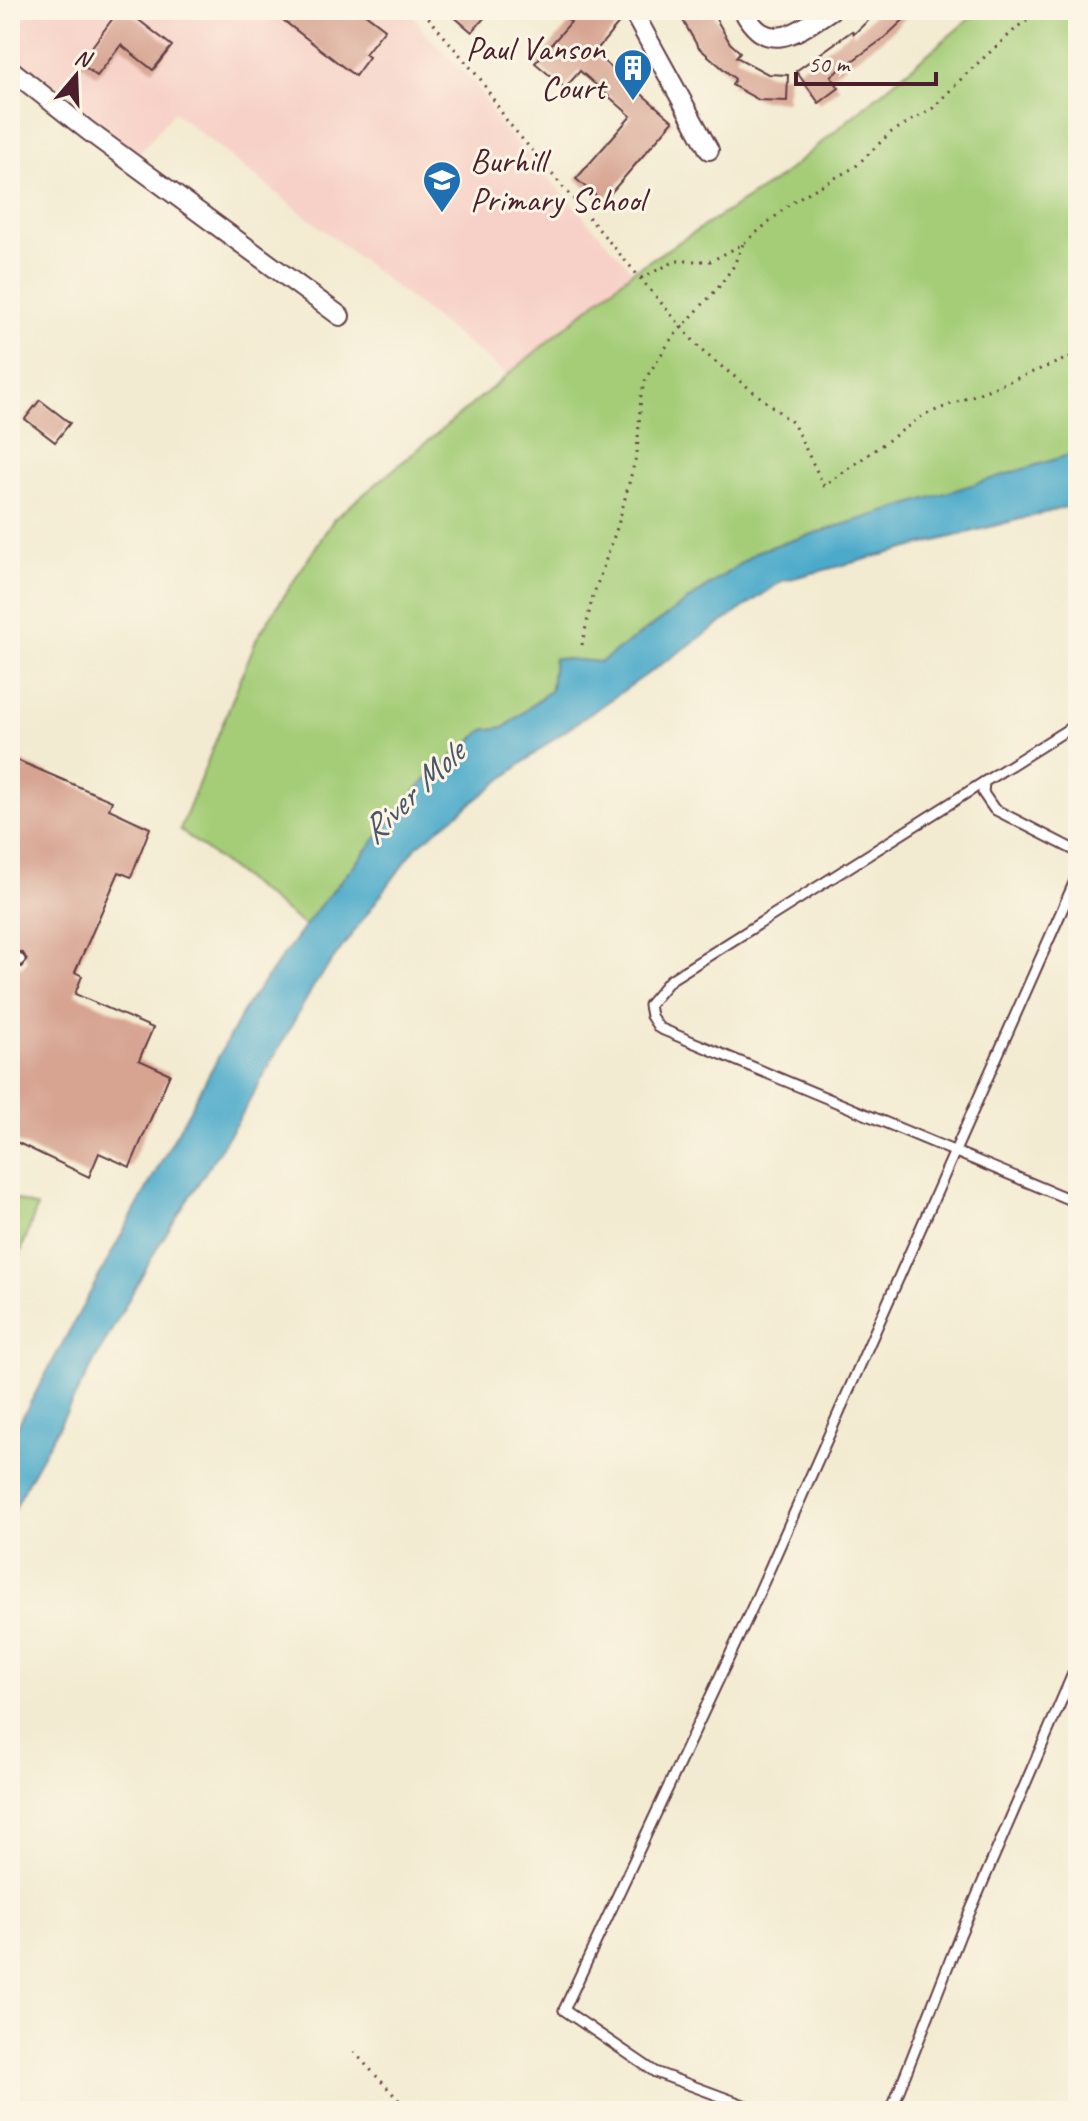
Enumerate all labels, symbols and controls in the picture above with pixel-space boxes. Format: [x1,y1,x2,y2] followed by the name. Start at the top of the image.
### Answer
[466,27,609,109] place label: Paul Vanson Court
[36,36,116,116] north arrow
[796,36,936,86] scale bar
[71,43,96,75] text: N
[612,47,654,102] building icon: Paul Vanson Court
[808,49,851,79] text: 50 m
[470,139,651,221] place label: Burhill Primary School
[421,159,463,214] school or university icon: Burhill Primary School
[350,727,478,853] water label: River Mole

